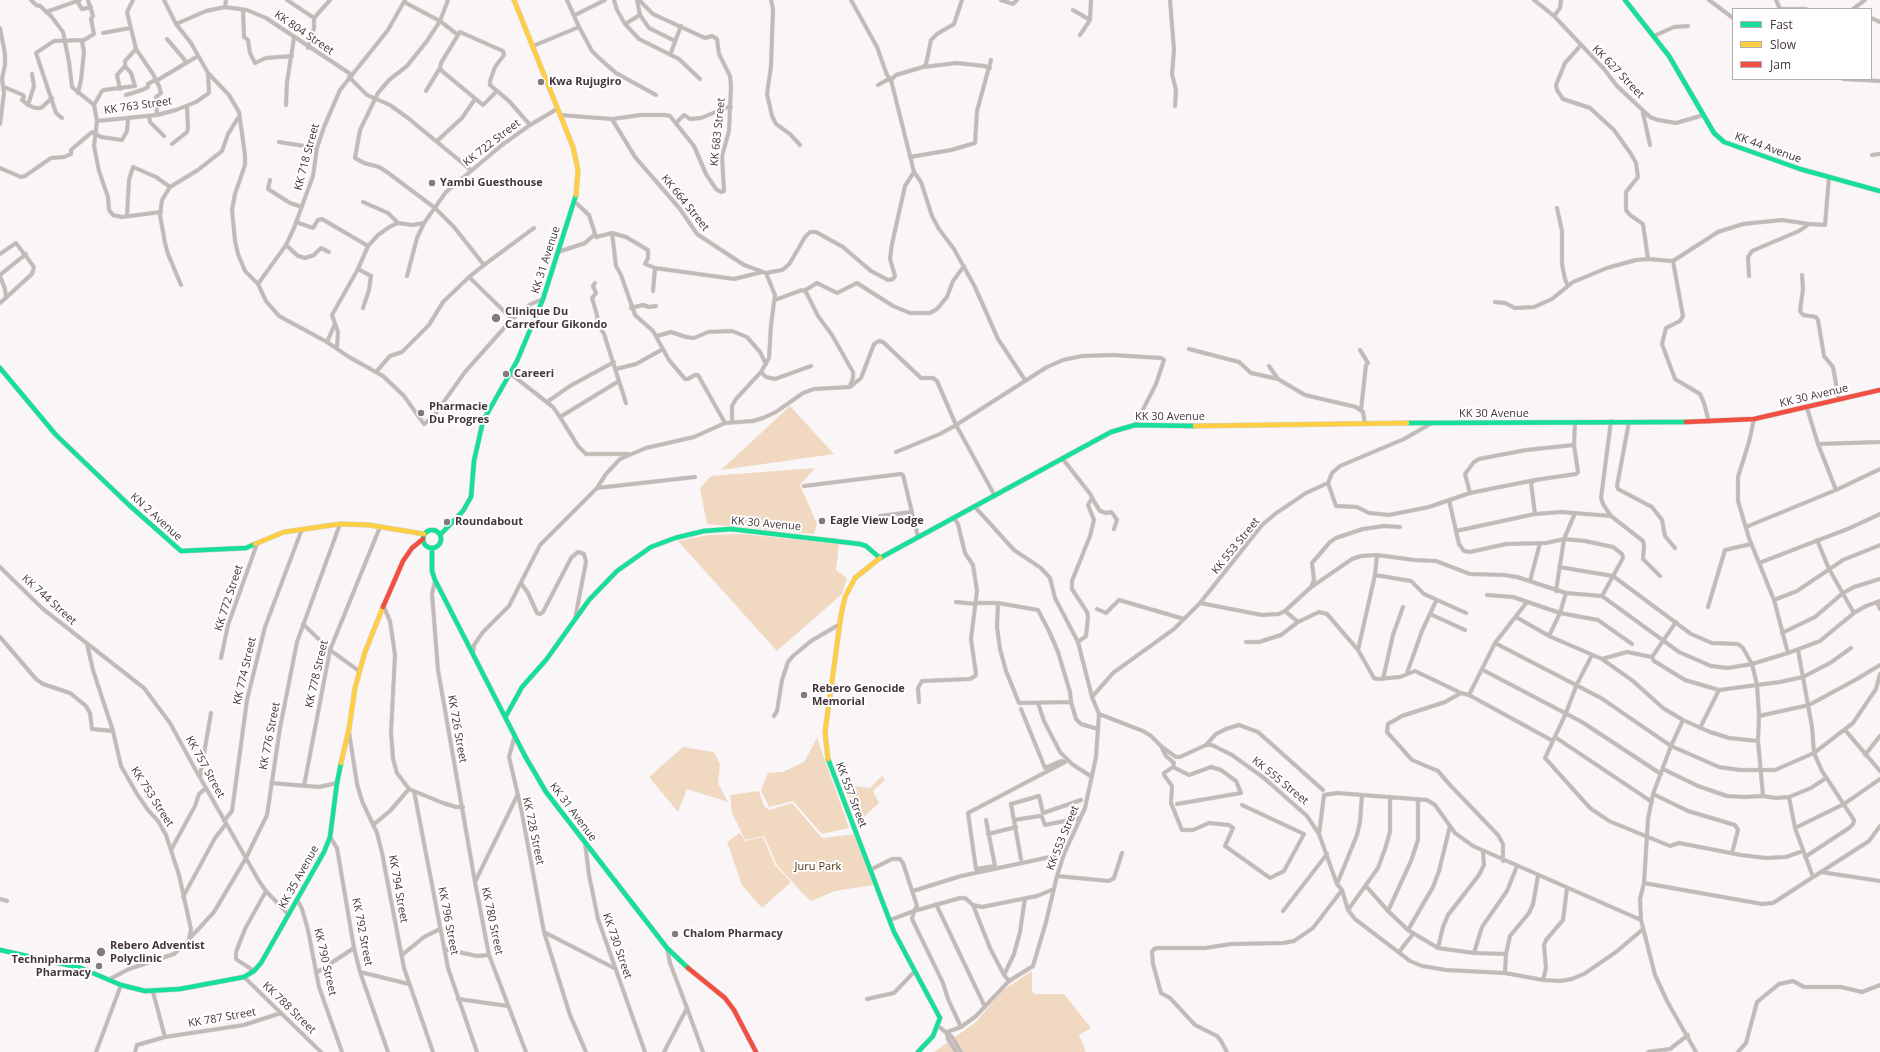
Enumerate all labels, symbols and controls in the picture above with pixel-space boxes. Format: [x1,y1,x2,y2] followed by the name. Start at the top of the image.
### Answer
[272,8,336,58] street label: KK 804 Street
[1732,8,1872,80] legend
[1770,16,1793,33] text: Fast
[1770,36,1796,53] text: Slow
[1589,43,1647,101] street label: KK 627 Street
[1770,56,1791,73] text: Jam
[549,75,622,89] place label: Kwa Rujugiro
[536,77,546,87] marker: Kwa Rujugiro
[103,95,173,117] street label: KK 763 Street
[708,97,728,167] street label: KK 683 Street
[461,117,523,169] street label: KK 722 Street
[292,122,322,192] street label: KK 718 Street
[1733,130,1803,166] street label: KK 44 Avenue
[658,172,712,234] street label: KK 664 Street
[440,176,543,190] place label: Yambi Guesthouse
[427,178,437,188] marker: Yambi Guesthouse
[529,225,563,295] street label: KK 31 Avenue
[505,305,607,331] place label: Clinique Du Carrefour Gikondo
[490,312,502,324] marker: Clinique Du Carrefour Gikondo
[514,367,554,381] place label: Careeri
[501,369,511,379] marker: Careeri
[1778,382,1850,410] street label: KK 30 Avenue
[429,400,489,426] place label: Pharmacie Du Progres
[1459,407,1529,421] street label: KK 30 Avenue
[416,408,426,418] marker: Pharmacie Du Progres
[1135,410,1205,424] street label: KK 30 Avenue
[127,490,185,544] street label: KN 2 Avenue
[731,514,801,534] street label: KK 30 Avenue
[830,514,924,528] place label: Eagle View Lodge
[455,515,523,529] place label: Roundabout
[1209,515,1263,577] street label: KK 553 Street
[817,516,827,526] marker: Eagle View Lodge
[442,517,452,527] marker: Roundabout
[212,563,246,633] street label: KK 772 Street
[19,572,79,628] street label: KK 744 Street
[231,636,259,706] street label: KK 774 Street
[303,639,331,709] street label: KK 778 Street
[812,682,905,708] place label: Rebero Genocide Memorial
[799,690,809,700] marker: Rebero Genocide Memorial
[445,694,469,764] street label: KK 726 Street
[257,701,283,771] street label: KK 776 Street
[183,734,227,800] street label: KK 757 Street
[1249,754,1311,808] street label: KK 555 Street
[833,761,869,829] street label: KK 557 Street
[128,765,176,829] street label: KK 753 Street
[547,780,599,844] street label: KK 31 Avenue
[519,796,547,866] street label: KK 728 Street
[1044,804,1082,872] street label: KK 553 Street
[276,843,322,911] street label: KK 35 Avenue
[386,854,410,924] street label: KK 794 Street
[795,860,841,874] park label: Juru Park
[435,886,461,956] street label: KK 796 Street
[478,886,506,956] street label: KK 780 Street
[349,897,375,967] street label: KK 792 Street
[600,911,634,981] street label: KK 730 Street
[311,927,339,997] street label: KK 790 Street
[683,927,783,941] place label: Chalom Pharmacy
[670,929,680,939] marker: Chalom Pharmacy
[110,939,205,965] place label: Rebero Adventist Polyclinic
[95,946,107,958] marker: Rebero Adventist Polyclinic
[11,953,91,979] place label: Technipharma Pharmacy
[94,961,104,971] marker: Technipharma Pharmacy
[260,979,318,1037] street label: KK 788 Street
[187,1006,257,1030] street label: KK 787 Street

